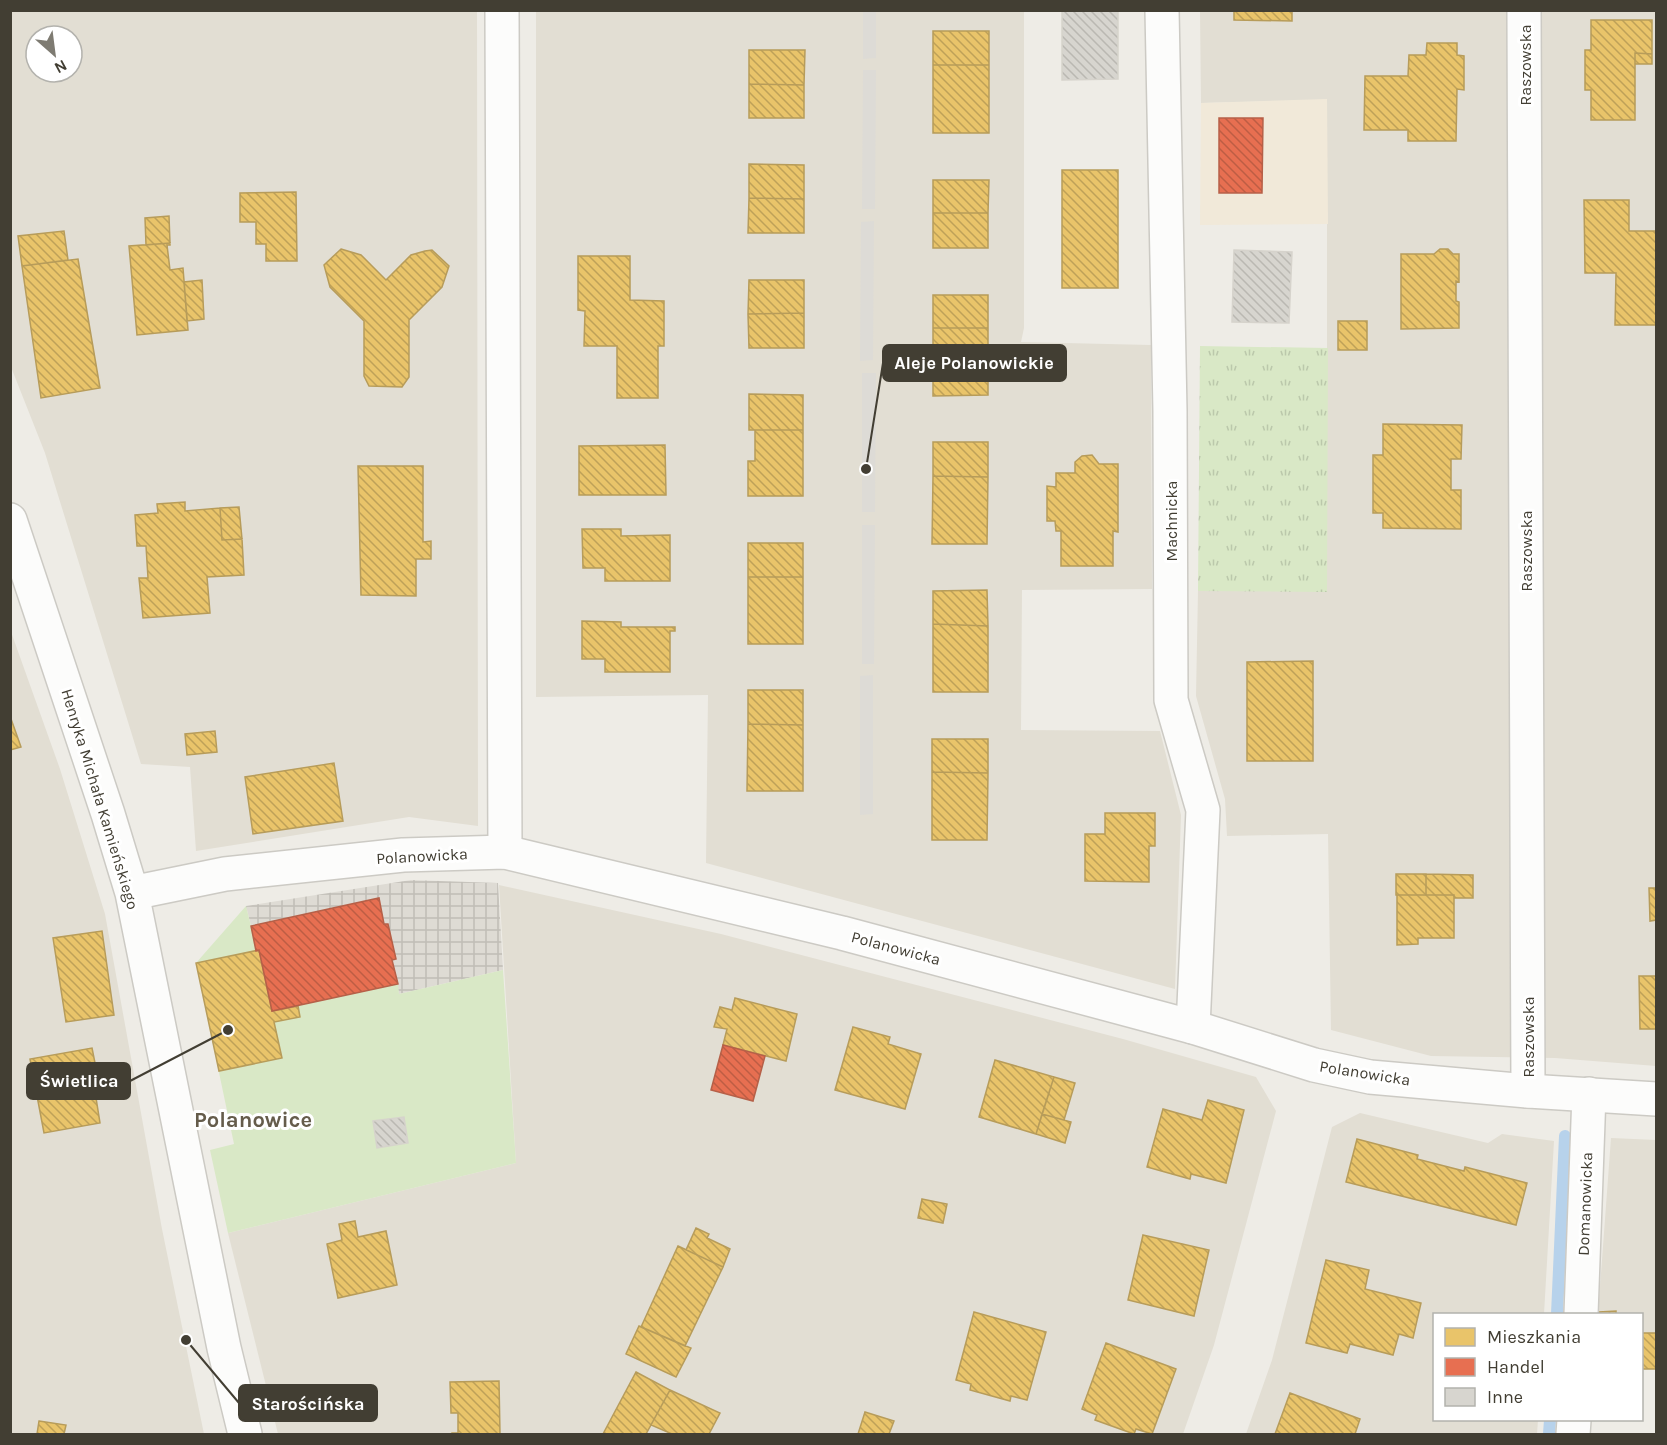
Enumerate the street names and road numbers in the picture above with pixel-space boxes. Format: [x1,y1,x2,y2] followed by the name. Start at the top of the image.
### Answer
[1516,24,1535,106] street label: Raszowska
[1162,481,1181,561] street label: Machnicka
[1517,510,1536,592] street label: Raszowska
[57,686,143,912] street label: Henryka Michała Kamieńskiego
[376,844,468,868] street label: Polanowicka
[849,927,943,969] street label: Polanowicka
[1519,996,1538,1078] street label: Raszowska
[1318,1056,1412,1090] street label: Polanowicka
[1574,1152,1596,1256] street label: Domanowicka

